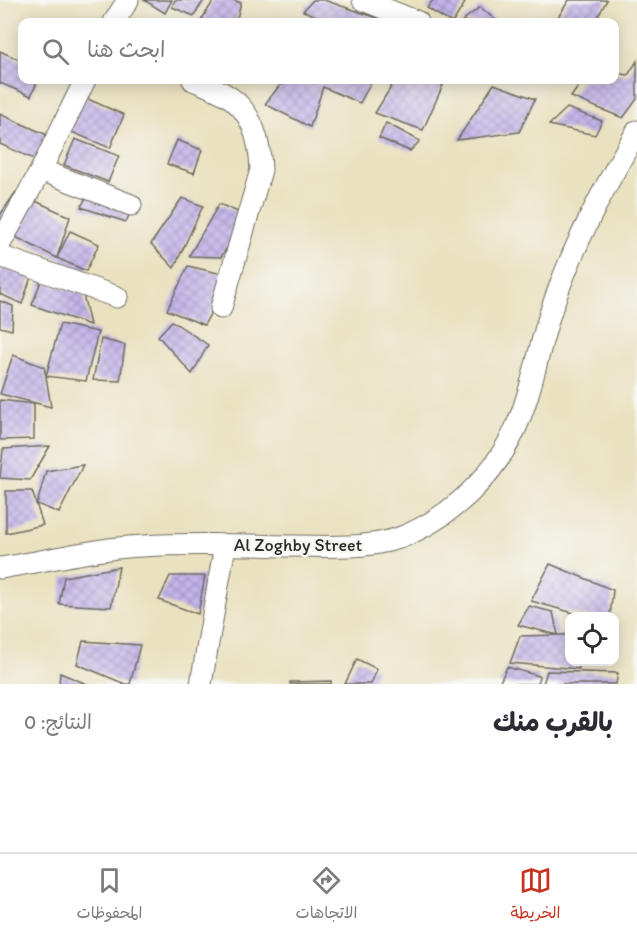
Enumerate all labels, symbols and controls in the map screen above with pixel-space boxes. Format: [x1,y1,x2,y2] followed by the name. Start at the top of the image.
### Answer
[18,18,619,84] search box
[39,35,72,68] icon: search
[87,36,166,63] text: ابحث هنا
[234,534,363,556] street label: Al Zoghby Street
[565,612,619,666] map controls
[565,612,619,666] button: locate
[493,706,613,738] text: بالقرب منك
[24,710,92,734] text: النتائج: 0
[77,864,142,927] tab: المحفوظات
[296,864,357,927] tab: الاتجاهات
[511,864,560,927] tab: الخريطة

